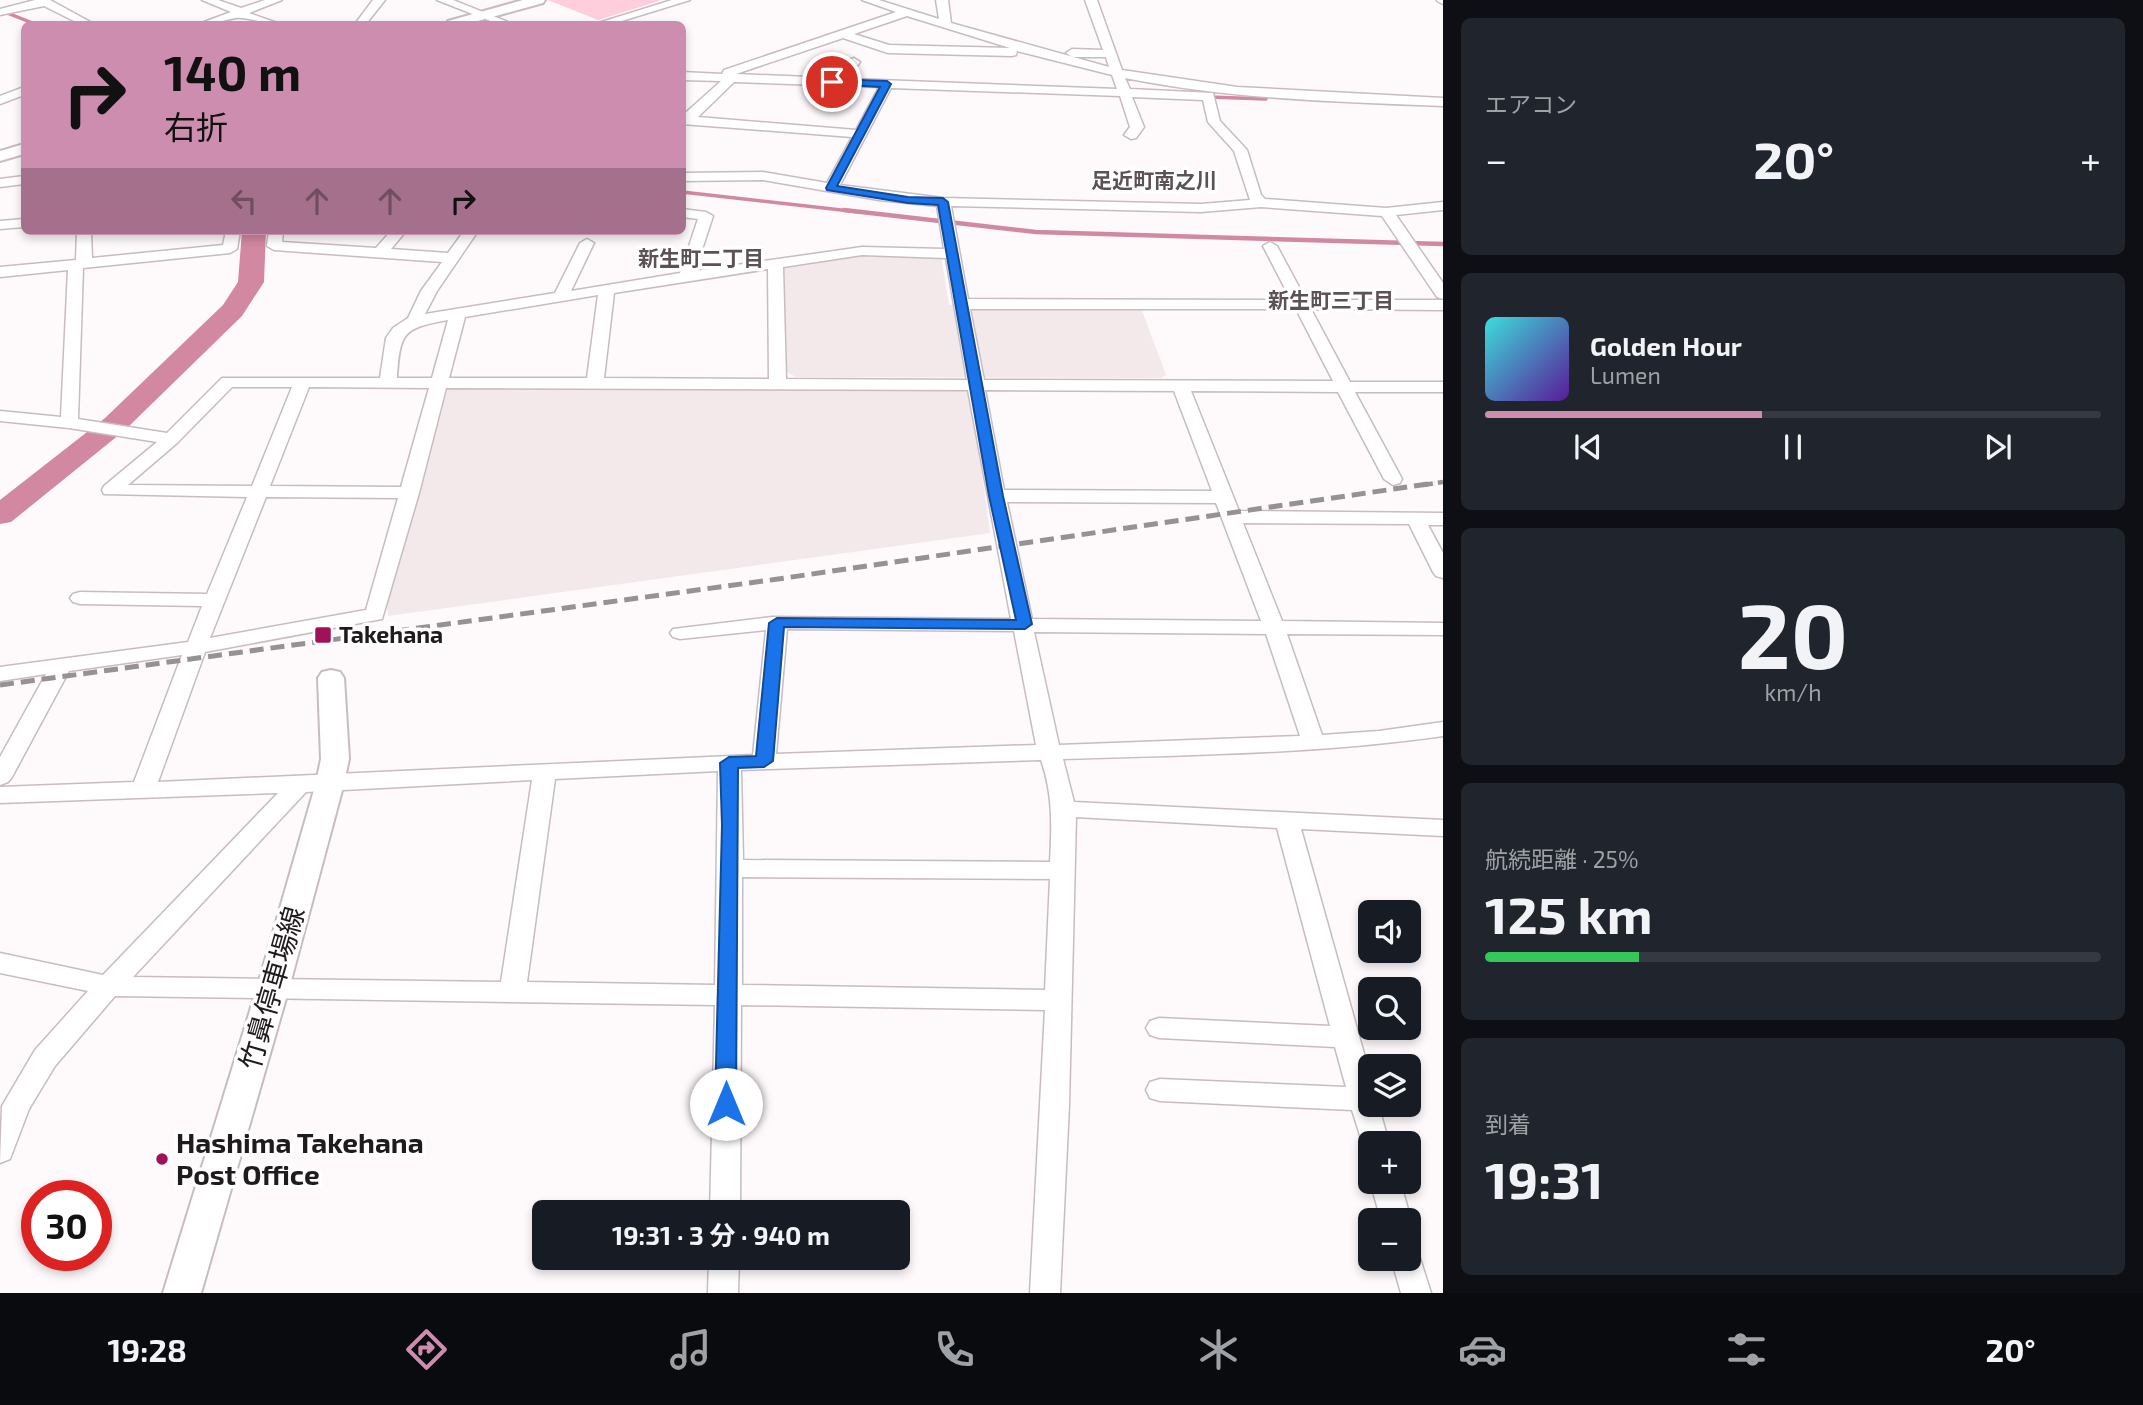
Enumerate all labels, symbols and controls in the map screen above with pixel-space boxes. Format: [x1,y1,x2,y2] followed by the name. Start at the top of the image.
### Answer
[164,42,301,101] text: 140 m
[49,49,140,140] icon: right
[802,52,862,112] pin
[813,63,851,101] icon: arrive
[1485,90,1577,118] text: エアコン
[164,107,228,145] text: 右折
[1753,127,1834,189] text: 20°
[1485,136,1507,182] text: −
[2080,136,2101,182] text: +
[1091,167,1217,192] district label: 足近町南之川
[225,182,263,220] icon: left
[298,182,336,220] icon: ahead
[371,182,409,220] icon: ahead
[444,182,482,220] icon: right
[638,245,764,270] district label: 新生町二丁目
[1268,287,1394,312] district label: 新生町三丁目
[1590,330,1742,361] text: Golden Hour
[1590,361,1661,389] text: Lumen
[1569,428,1607,466] icon: previous
[1774,428,1812,466] icon: pause
[1979,428,2017,466] icon: next
[1738,578,1848,687] text: 20
[339,620,443,648] place label: Takehana
[313,625,333,645] marker: Takehana
[1764,678,1822,706] text: km/h
[1485,845,1639,873] text: 航続距離 · 25%
[1485,882,1653,944] text: 125 km
[1358,900,1421,1271] map controls
[1358,900,1421,963] button: sound
[232,902,311,1073] street label: 竹鼻停車場線
[1358,977,1421,1040] button: search
[1358,1054,1421,1117] button: layers
[689,1067,763,1141] position arrow
[1485,1110,1531,1138] text: 到着
[176,1125,424,1191] place label: Hashima Takehana Post Office
[1358,1131,1421,1194] button: +
[1485,1147,1603,1209] text: 19:31
[154,1151,170,1167] marker: Hashima Takehana Post Office
[21,1180,112,1271] speed limit sign: 30
[1358,1208,1421,1271] button: −
[612,1219,830,1250] text: 19:31 · 3 分 · 940 m
[402,1325,451,1374] icon: directions
[666,1325,715,1374] icon: music
[930,1325,979,1374] icon: phone
[1194,1325,1243,1374] icon: climate
[1458,1325,1507,1374] icon: car
[1722,1325,1771,1374] icon: filters
[107,1330,187,1368] text: 19:28
[1986,1330,2035,1368] text: 20°

